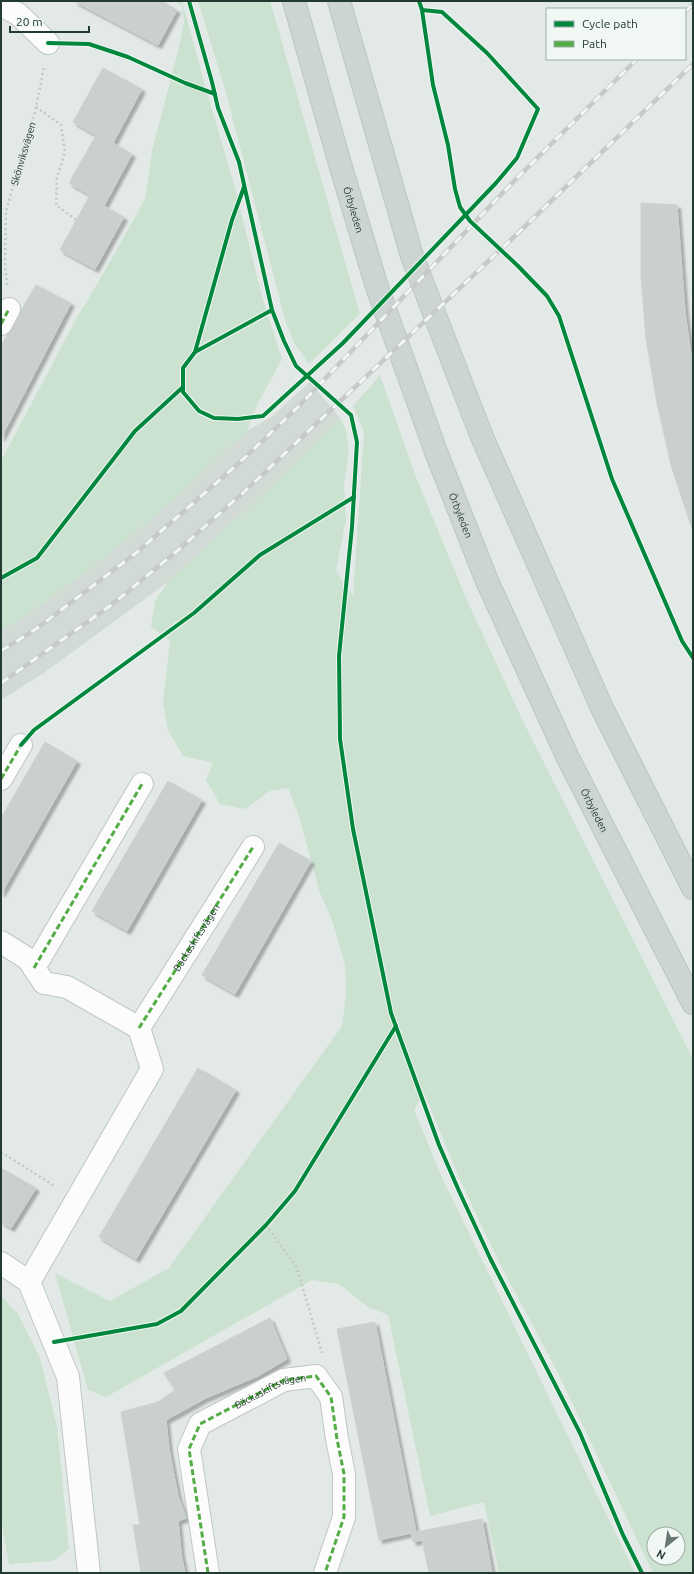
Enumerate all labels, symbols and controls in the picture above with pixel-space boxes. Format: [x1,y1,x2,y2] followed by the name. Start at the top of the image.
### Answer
[10,8,89,34] scale bar
[546,8,686,60] legend
[16,15,43,28] text: 20 m
[582,17,638,30] text: Cycle path
[582,37,607,50] text: Path
[9,121,38,187] street label: Skönviksvägen
[341,185,365,234] street label: Örbyleden
[447,491,474,539] street label: Örbyleden
[578,787,610,834] street label: Örbyleden
[171,902,222,973] street label: Bäckaskiftsvägen
[233,1372,307,1411] street label: Bäckaskiftsvägen
[646,1526,686,1566] north arrow
[654,1547,668,1562] text: N

